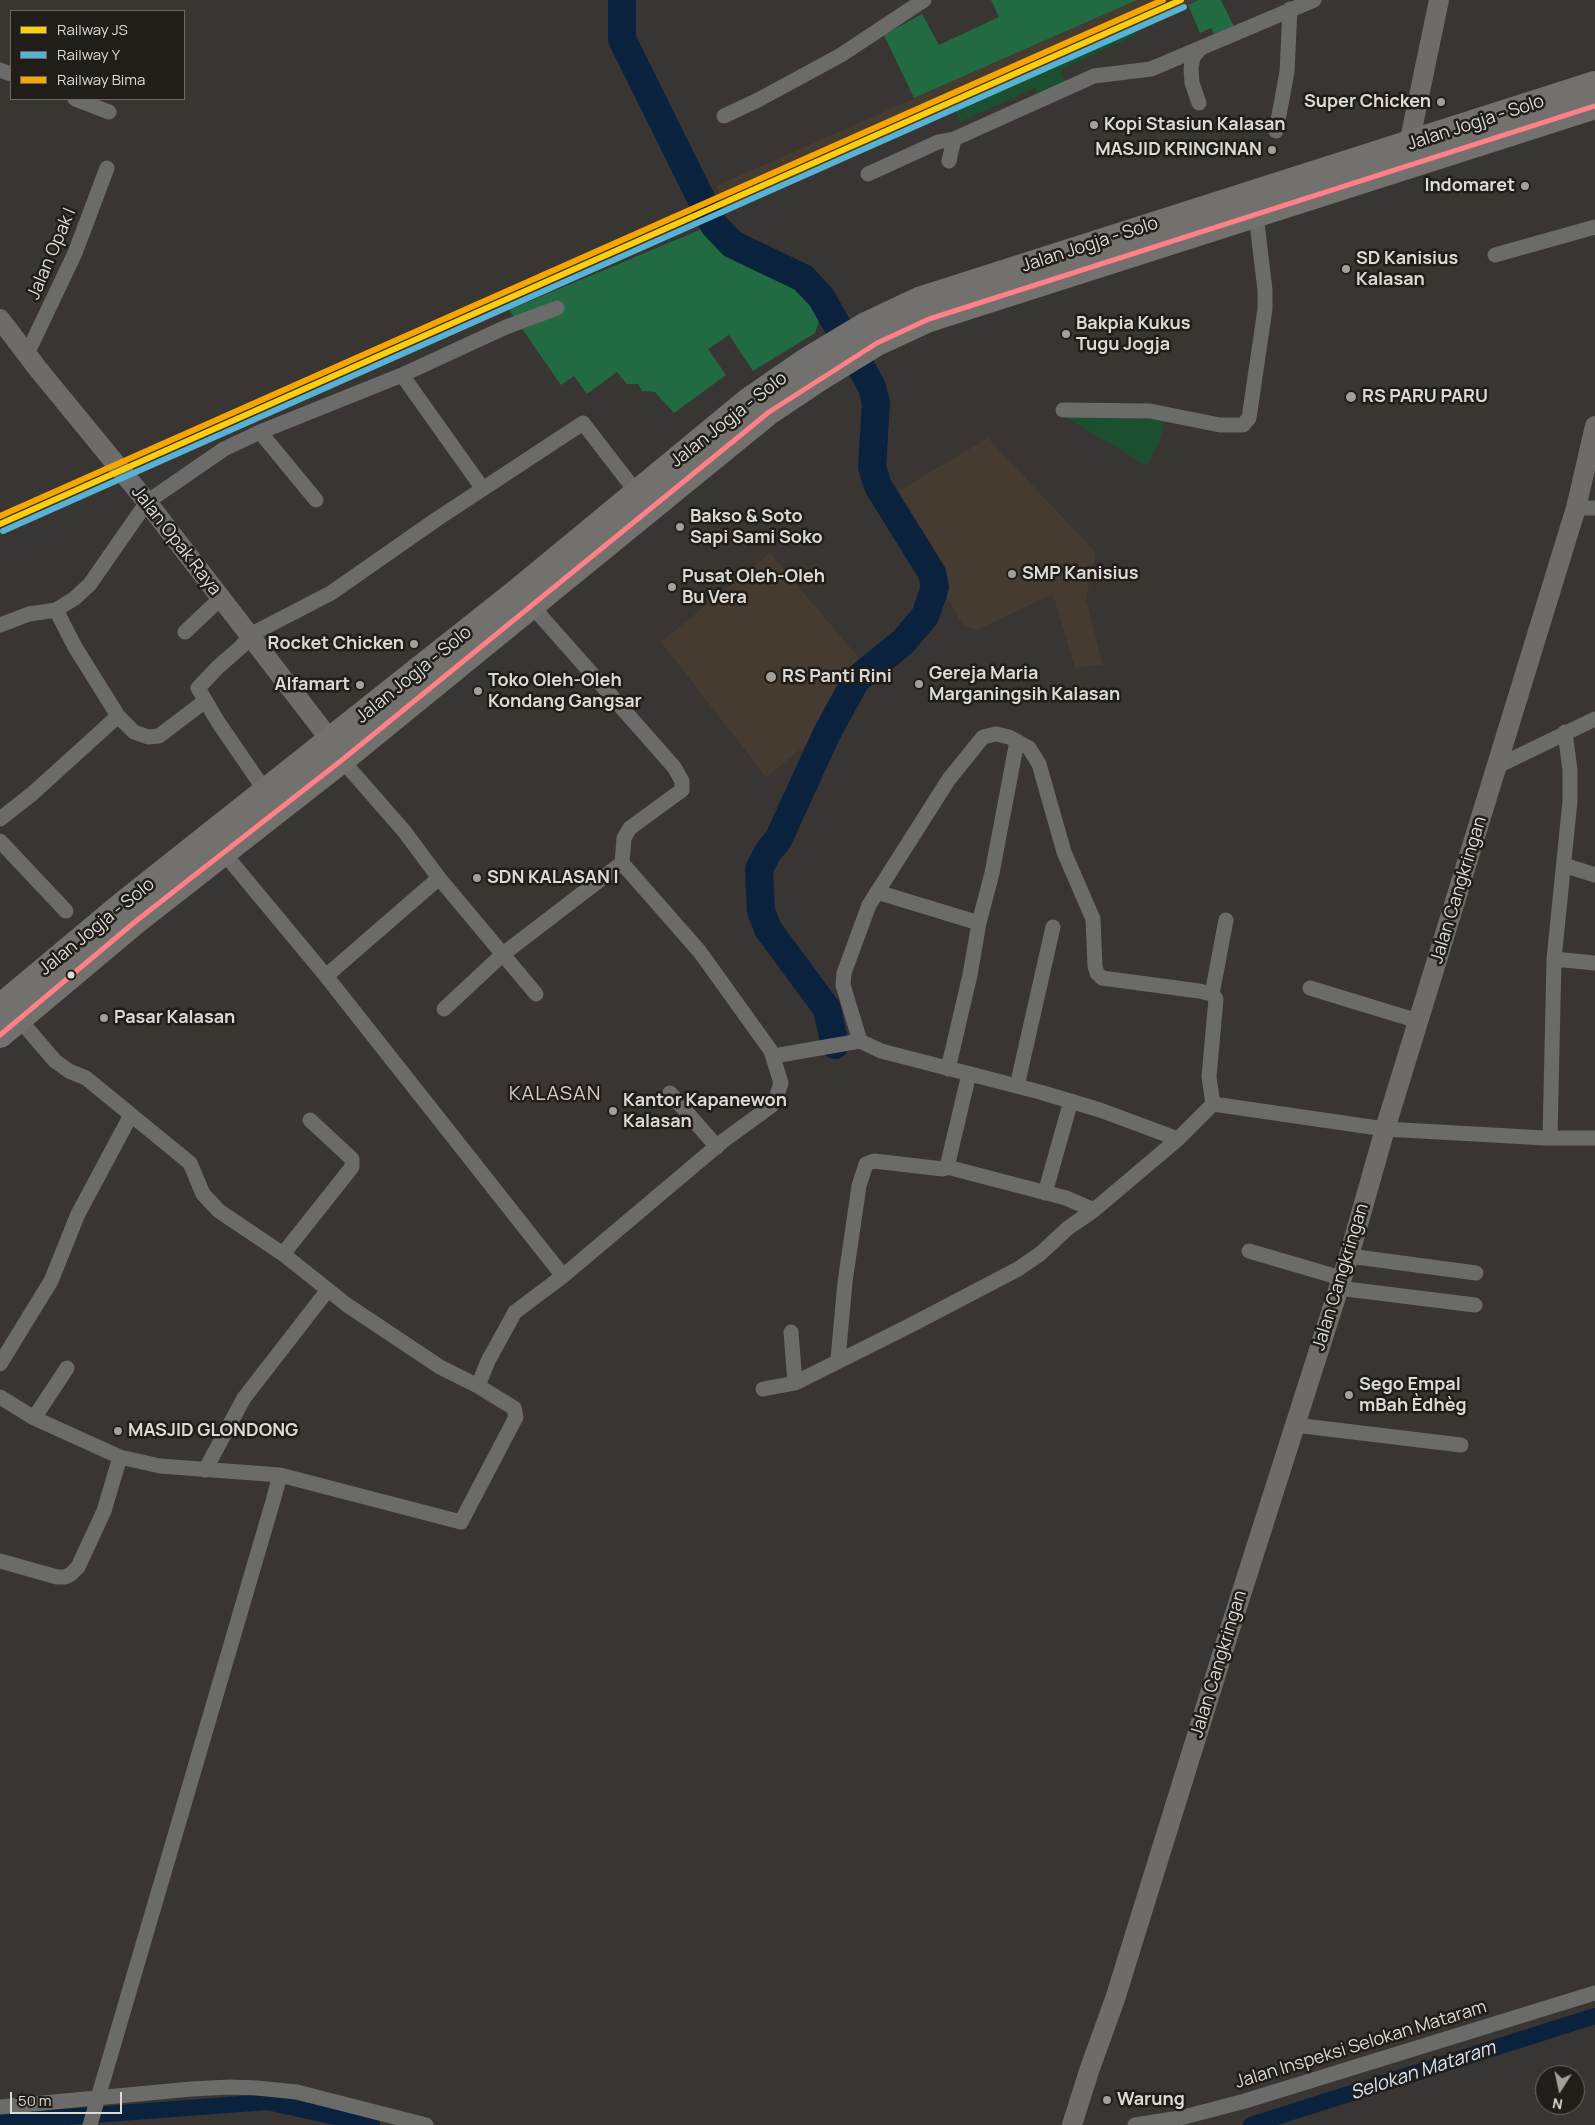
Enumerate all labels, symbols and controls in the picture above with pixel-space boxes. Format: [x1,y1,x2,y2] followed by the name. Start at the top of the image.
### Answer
[10,10,185,100] legend
[57,19,128,40] text: Railway JS
[57,44,120,65] text: Railway Y
[57,69,145,90] text: Railway Bima
[1304,91,1431,113] place label: Super Chicken
[1405,91,1547,155] street label: Jalan Jogja - Solo
[1435,96,1447,108] marker: Super Chicken
[1104,114,1286,136] place label: Kopi Stasiun Kalasan
[1088,119,1100,131] marker: Kopi Stasiun Kalasan
[1095,139,1262,161] place label: MASJID KRINGINAN
[1266,144,1278,156] marker: MASJID KRINGINAN
[1424,175,1515,197] place label: Indomaret
[1519,180,1531,192] marker: Indomaret
[23,205,81,303] street label: Jalan Opak I
[1019,213,1161,277] street label: Jalan Jogja - Solo
[1356,248,1458,290] place label: SD Kanisius Kalasan
[1340,263,1352,275] marker: SD Kanisius Kalasan
[1076,313,1190,356] place label: Bakpia Kukus Tugu Jogja
[1060,328,1072,340] marker: Bakpia Kukus Tugu Jogja
[666,368,792,472] street label: Jalan Jogja - Solo
[1362,386,1488,408] place label: RS PARU PARU
[1344,390,1358,404] marker: RS PARU PARU
[127,482,225,600] street label: Jalan Opak Raya
[690,506,823,548] place label: Bakso & Soto Sapi Sami Soko
[674,521,686,533] marker: Bakso & Soto Sapi Sami Soko
[1022,563,1138,585] place label: SMP Kanisius
[682,566,825,608] place label: Pusat Oleh-Oleh Bu Vera
[1006,568,1018,580] marker: SMP Kanisius
[666,581,678,593] marker: Pusat Oleh-Oleh Bu Vera
[352,622,476,728] street label: Jalan Jogja - Solo
[268,633,404,655] place label: Rocket Chicken
[408,638,420,650] marker: Rocket Chicken
[929,663,1120,706] place label: Gereja Maria Marganingsih Kalasan
[782,666,892,688] place label: RS Panti Rini
[488,670,642,712] place label: Toko Oleh-Oleh Kondang Gangsar
[764,670,778,684] marker: RS Panti Rini
[274,674,350,696] place label: Alfamart
[913,678,925,690] marker: Gereja Maria Marganingsih Kalasan
[354,679,366,691] marker: Alfamart
[472,685,484,697] marker: Toko Oleh-Oleh Kondang Gangsar
[1426,814,1492,966] street label: Jalan Cangkringan
[487,867,618,889] place label: SDN KALASAN I
[471,872,483,884] marker: SDN KALASAN I
[35,874,159,980] street label: Jalan Jogja - Solo
[66,970,76,980] unlabelled marker
[114,1007,235,1029] place label: Pasar Kalasan
[98,1012,110,1024] marker: Pasar Kalasan
[508,1082,602,1106] district label: KALASAN
[623,1090,787,1132] place label: Kantor Kapanewon Kalasan
[607,1105,619,1117] marker: Kantor Kapanewon Kalasan
[1308,1201,1374,1353] street label: Jalan Cangkringan
[1359,1374,1467,1416] place label: Sego Empal mBah Èdhèg
[1343,1389,1355,1401] marker: Sego Empal mBah Èdhèg
[128,1420,298,1442] place label: MASJID GLONDONG
[112,1425,124,1437] marker: MASJID GLONDONG
[1186,1588,1252,1740] street label: Jalan Cangkringan
[1233,1996,1489,2094] street label: Jalan Inspeksi Selokan Mataram
[1347,2037,1499,2105] water label: Selokan Mataram
[1535,2065,1585,2115] north arrow
[12,2082,125,2114] scale bar
[1117,2089,1185,2111] place label: Warung
[18,2090,52,2111] text: 50 m
[1101,2094,1113,2106] marker: Warung
[1551,2094,1564,2115] text: N

